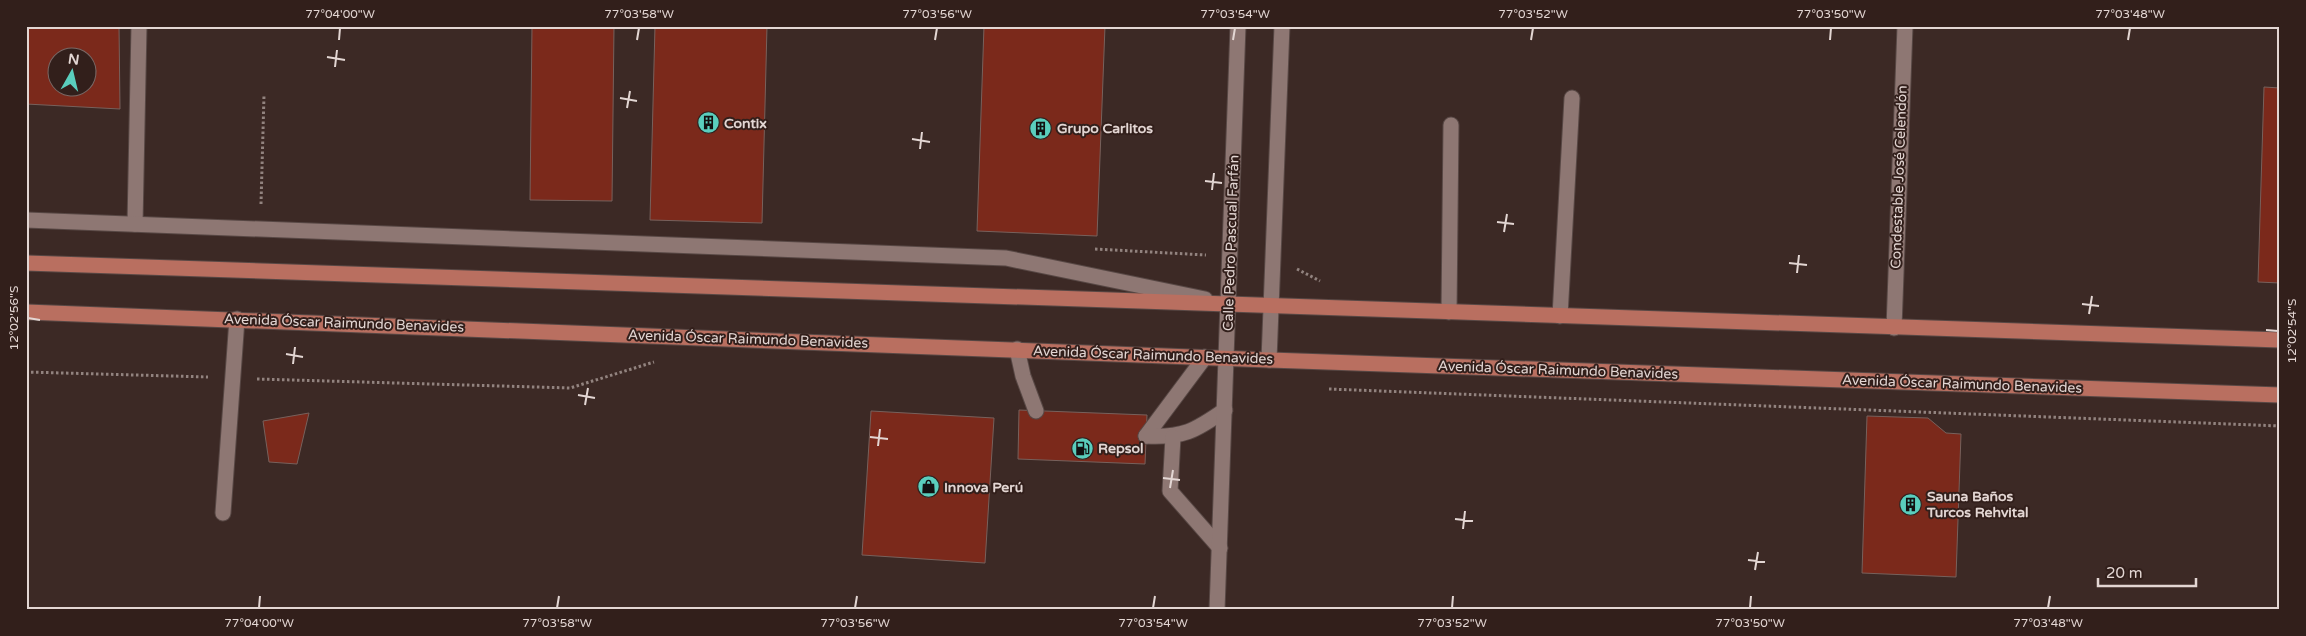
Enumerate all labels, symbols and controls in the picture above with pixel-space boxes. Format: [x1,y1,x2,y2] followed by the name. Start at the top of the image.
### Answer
[305,7,375,21] text: 77°04'00"W
[604,7,674,21] text: 77°03'58"W
[902,7,972,21] text: 77°03'56"W
[1200,7,1270,21] text: 77°03'54"W
[1498,7,1568,21] text: 77°03'52"W
[1796,7,1866,21] text: 77°03'50"W
[2095,7,2165,21] text: 77°03'48"W
[48,48,98,98] north arrow
[67,50,80,69] text: N
[1887,85,1911,269] street label: Condestable José Celendón
[696,111,720,135] building icon: Contix
[724,115,767,132] place label: Contix
[1029,116,1053,140] building icon: Grupo Carlitos
[1057,120,1153,137] place label: Grupo Carlitos
[1219,155,1243,331] street label: Calle Pedro Pascual Farfán
[7,286,21,350] text: 12°02'56"S
[2285,299,2299,363] text: 12°02'54"S
[224,310,465,336] street label: Avenida Óscar Raimundo Benavides
[628,326,869,352] street label: Avenida Óscar Raimundo Benavides
[1033,342,1274,368] street label: Avenida Óscar Raimundo Benavides
[1438,357,1679,383] street label: Avenida Óscar Raimundo Benavides
[1842,371,2083,397] street label: Avenida Óscar Raimundo Benavides
[1070,436,1094,460] fuel station icon: Repsol
[1098,440,1143,457] place label: Repsol
[916,475,940,499] shop icon: Innova Perú
[944,479,1023,496] place label: Innova Perú
[1926,488,2029,521] place label: Sauna Baños Turcos Rehvital
[1899,492,1923,516] building icon: Sauna Baños Turcos Rehvital
[2098,556,2196,588] scale bar
[2106,564,2143,582] text: 20 m
[224,616,294,630] text: 77°04'00"W
[522,616,592,630] text: 77°03'58"W
[820,616,890,630] text: 77°03'56"W
[1118,616,1188,630] text: 77°03'54"W
[1417,616,1487,630] text: 77°03'52"W
[1715,616,1785,630] text: 77°03'50"W
[2013,616,2083,630] text: 77°03'48"W

